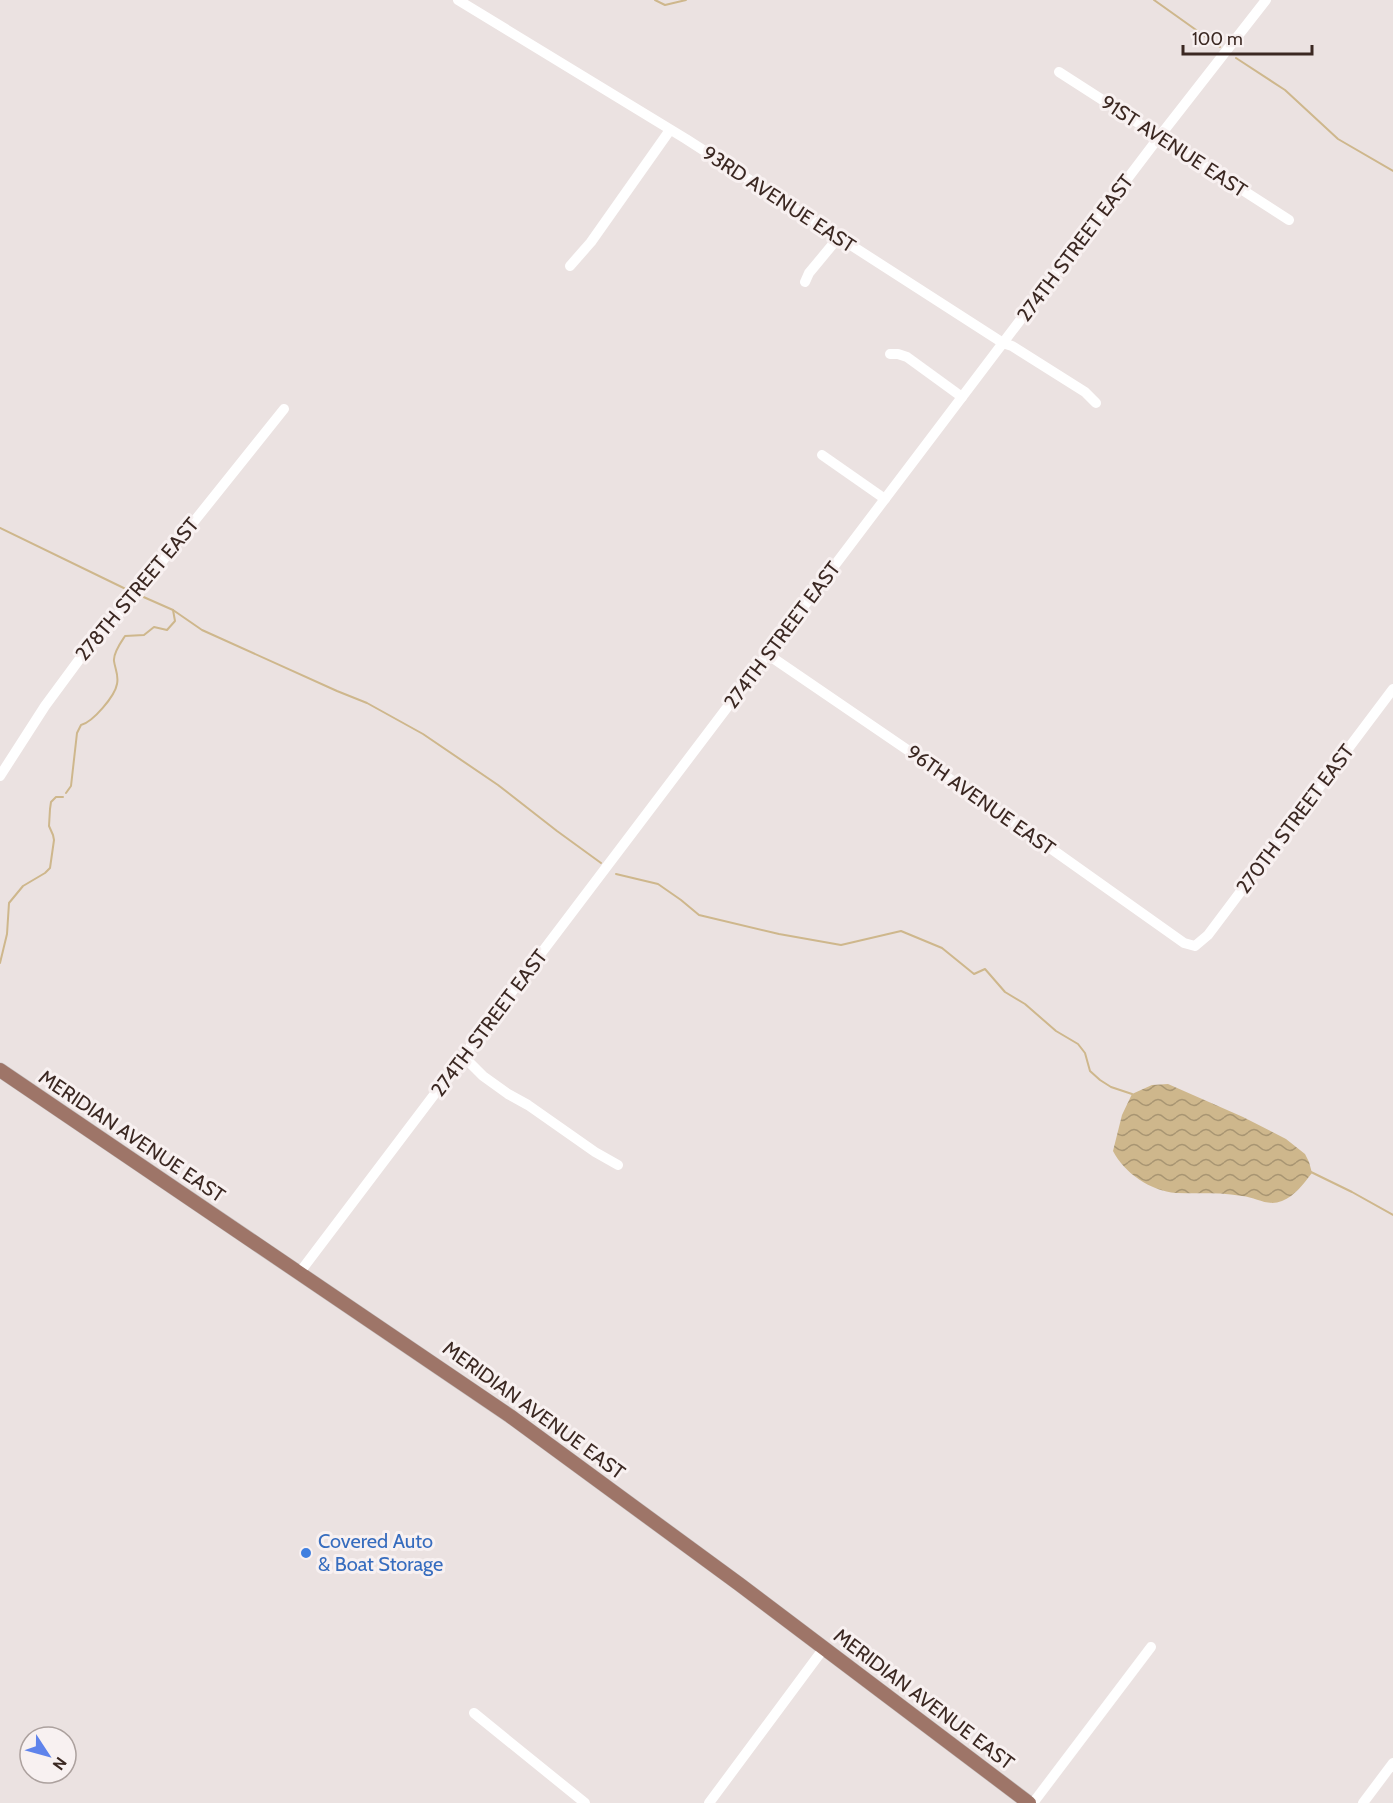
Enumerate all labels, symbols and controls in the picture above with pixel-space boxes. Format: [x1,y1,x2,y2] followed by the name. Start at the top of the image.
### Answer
[1183,18,1312,56] scale bar
[1192,28,1243,50] text: 100 m
[1096,90,1252,202] street label: 91ST AVENUE EAST
[698,141,860,258] street label: 93RD AVENUE EAST
[1012,170,1138,326] street label: 274TH STREET EAST
[70,512,204,665] street label: 278TH STREET EAST
[719,557,845,713] street label: 274TH STREET EAST
[1231,739,1359,898] street label: 270TH STREET EAST
[902,740,1060,860] street label: 96TH AVENUE EAST
[426,945,552,1101] street label: 274TH STREET EAST
[34,1065,230,1207] street label: MERIDIAN AVENUE EAST
[438,1336,630,1484] street label: MERIDIAN AVENUE EAST
[318,1529,443,1576] place label: Covered Auto & Boat Storage
[299,1546,313,1560] marker: Covered Auto & Boat Storage
[829,1623,1019,1775] street label: MERIDIAN AVENUE EAST
[18,1725,78,1785] north arrow
[49,1753,71,1774] text: N

